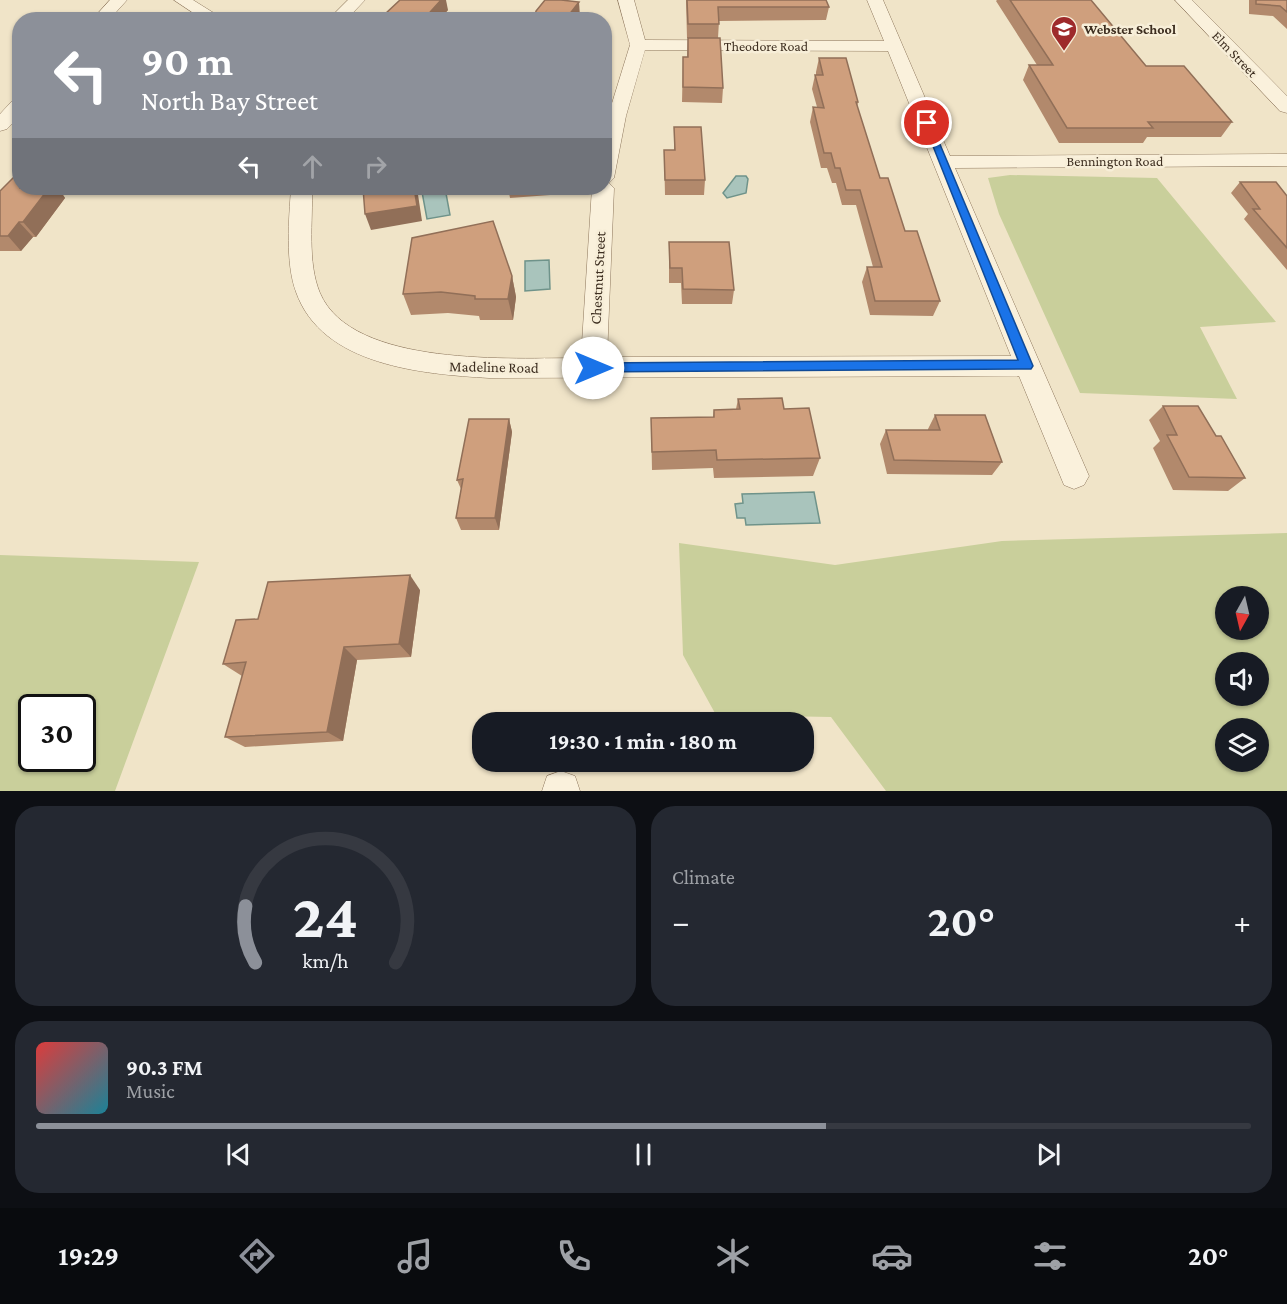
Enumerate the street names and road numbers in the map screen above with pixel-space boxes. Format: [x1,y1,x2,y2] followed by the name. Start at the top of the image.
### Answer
[1209,28,1261,81] street label: Elm Street
[724,38,809,54] street label: Theodore Road
[1067,153,1164,169] street label: Bennington Road
[588,230,608,325] street label: Chestnut Street
[449,358,539,376] street label: Madeline Road

